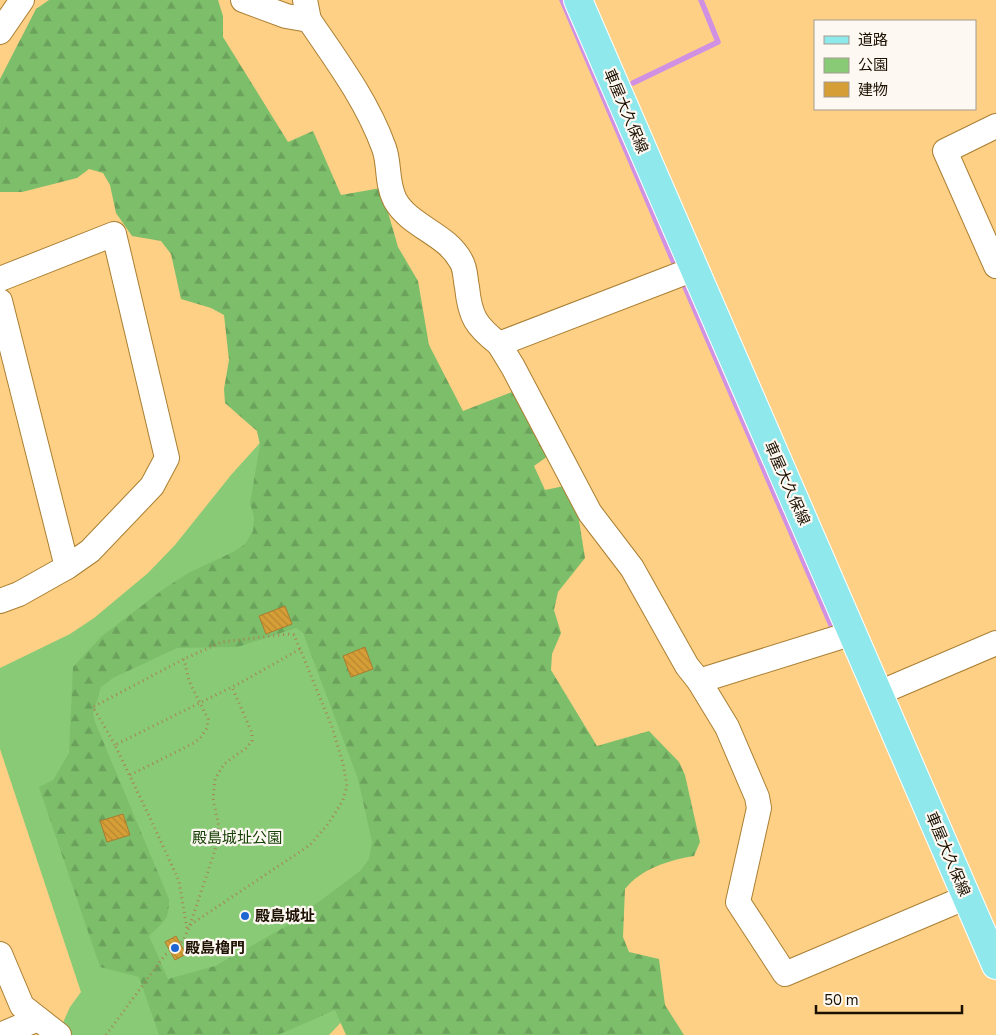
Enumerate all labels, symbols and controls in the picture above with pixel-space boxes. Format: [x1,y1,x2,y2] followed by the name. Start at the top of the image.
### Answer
[814,20,976,110] legend
[858,30,888,50] text: 道路
[858,55,888,75] text: 公園
[599,66,653,156] street label: 車屋大久保線
[858,80,888,100] text: 建物
[760,438,814,528] street label: 車屋大久保線
[921,809,975,899] street label: 車屋大久保線
[192,828,282,848] park label: 殿島城址公園
[255,906,315,926] place label: 殿島城址
[239,910,251,922] marker: 殿島城址
[185,938,245,958] place label: 殿島櫓門
[169,942,181,954] marker: 殿島櫓門
[816,982,962,1014] scale bar
[824,990,859,1010] text: 50 m

